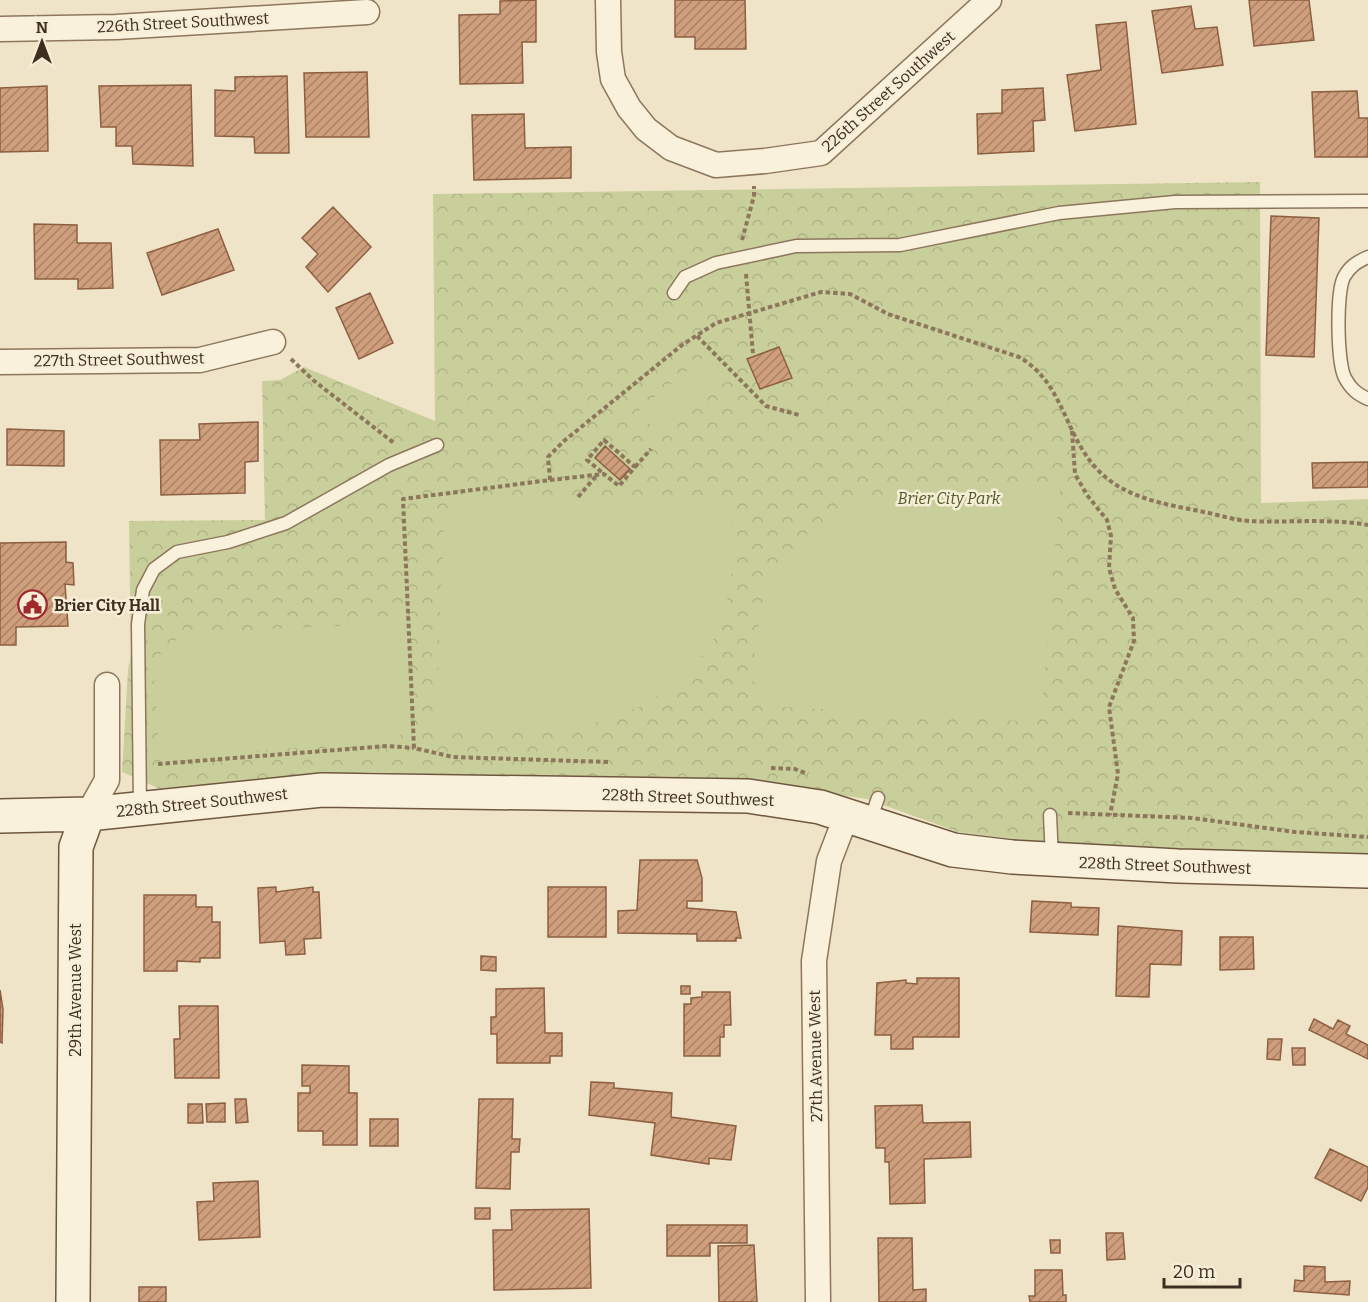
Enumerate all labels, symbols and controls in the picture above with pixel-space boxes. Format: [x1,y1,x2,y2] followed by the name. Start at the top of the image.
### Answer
[96,8,270,36] street label: 226th Street Southwest
[12,12,72,72] north arrow
[36,18,48,37] text: N
[818,27,959,156] street label: 226th Street Southwest
[33,349,205,370] street label: 227th Street Southwest
[898,489,1001,508] park label: Brier City Park
[17,589,49,621] public building icon: Brier City Hall
[54,596,160,615] place label: Brier City Hall
[115,784,289,821] street label: 228th Street Southwest
[602,785,775,810] street label: 228th Street Southwest
[1079,853,1252,878] street label: 228th Street Southwest
[66,923,85,1057] street label: 29th Avenue West
[805,990,826,1122] street label: 27th Avenue West
[1164,1251,1240,1289] scale bar
[1173,1261,1215,1283] text: 20 m

